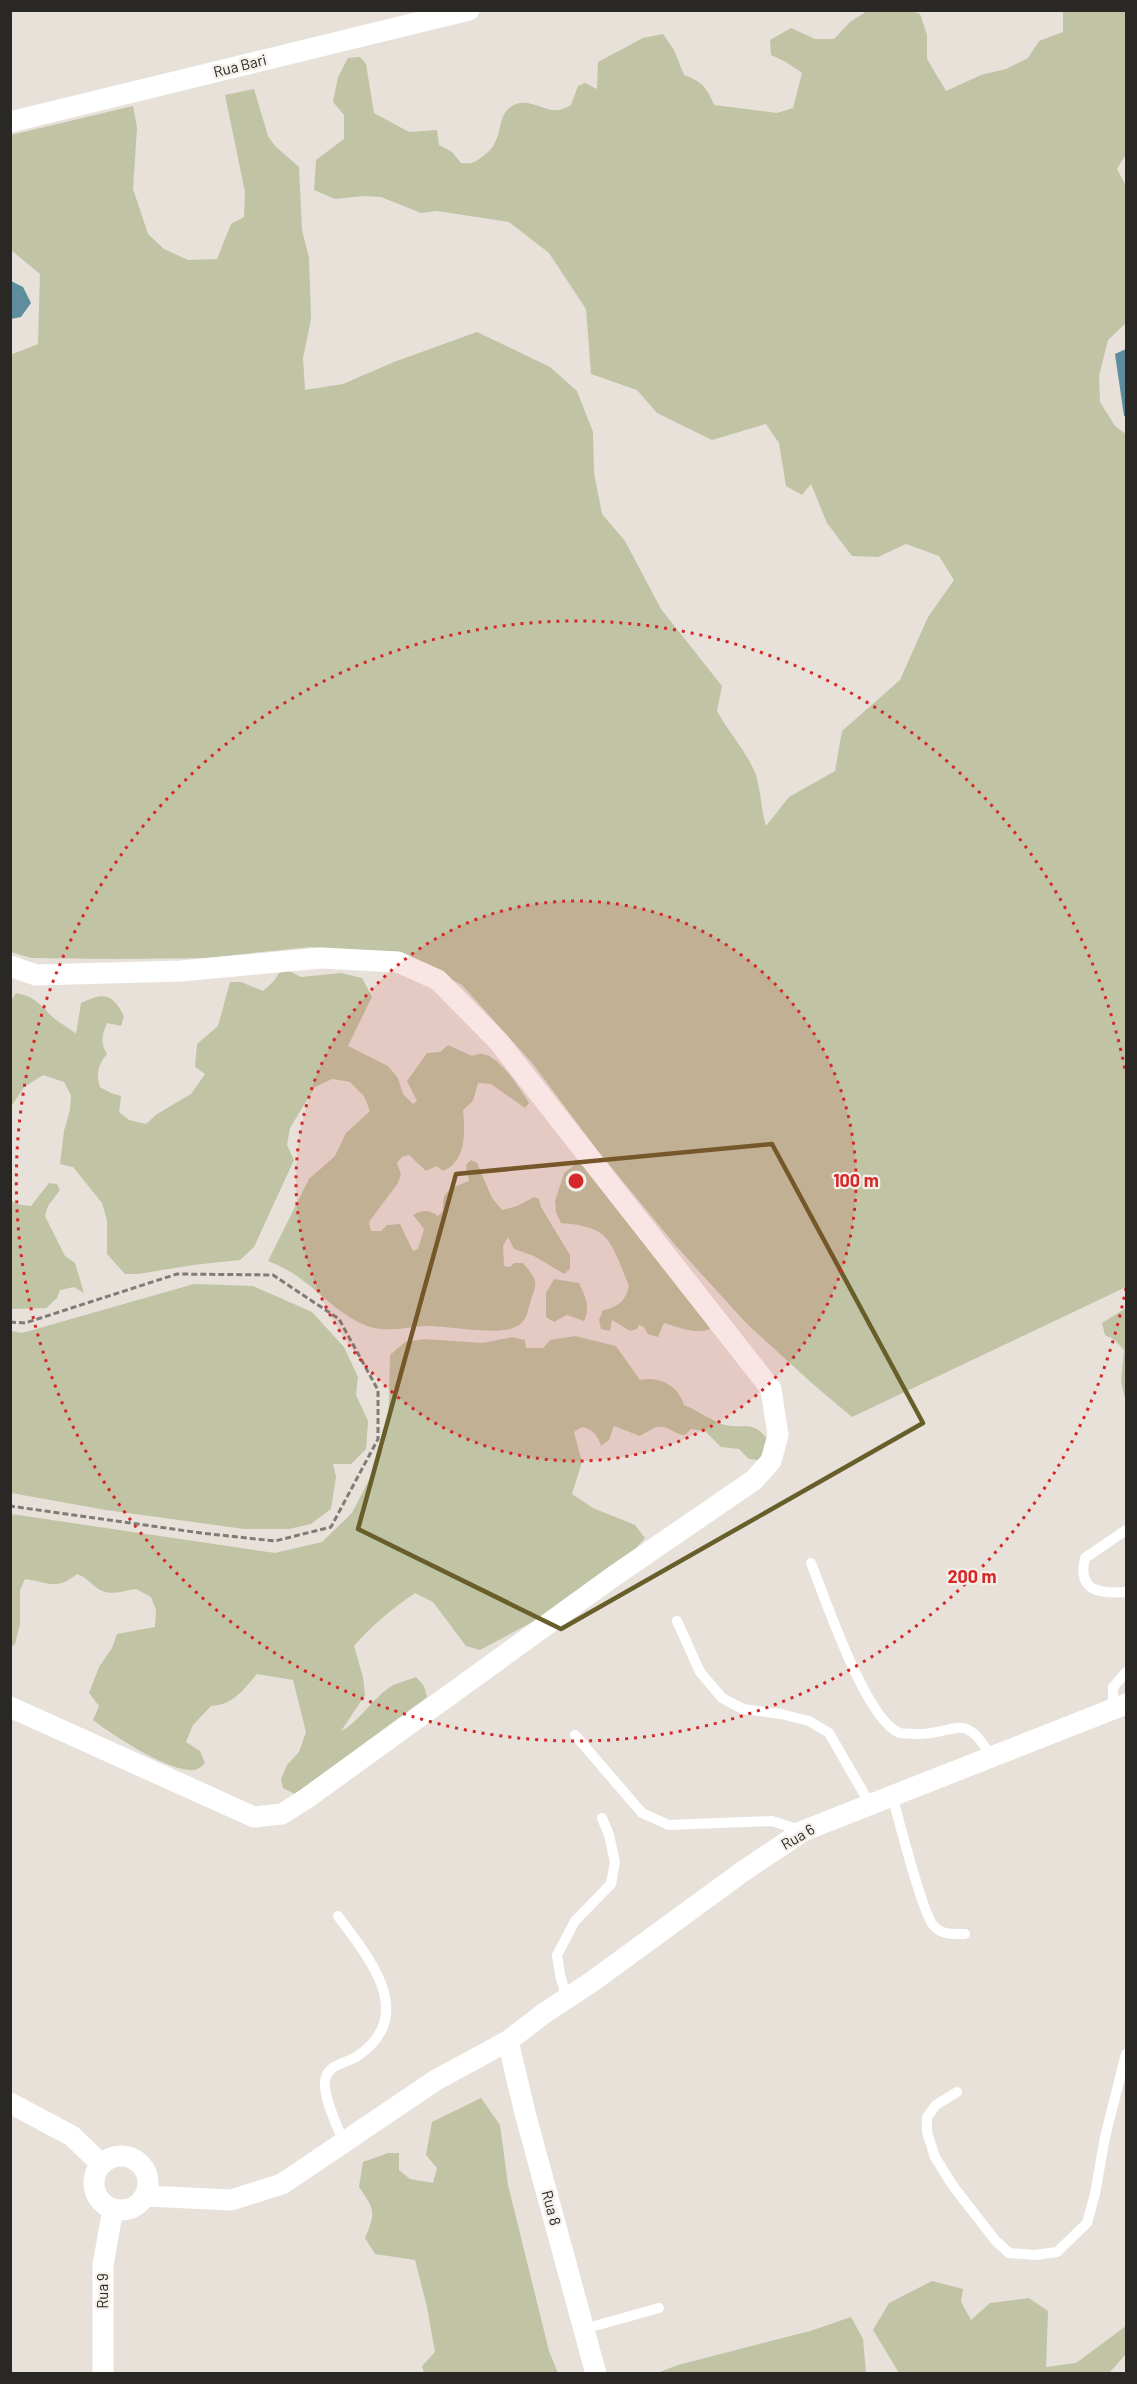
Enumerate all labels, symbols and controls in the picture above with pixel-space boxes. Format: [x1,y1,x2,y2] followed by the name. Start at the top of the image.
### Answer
[211,50,268,80] street label: Rua Bari
[833,1169,879,1191] text: 100 m
[566,1171,586,1191] centre of rings
[947,1565,997,1587] text: 200 m
[778,1819,817,1853] street label: Rua 6
[539,2188,565,2227] street label: Rua 8
[93,2273,111,2309] street label: Rua 9

